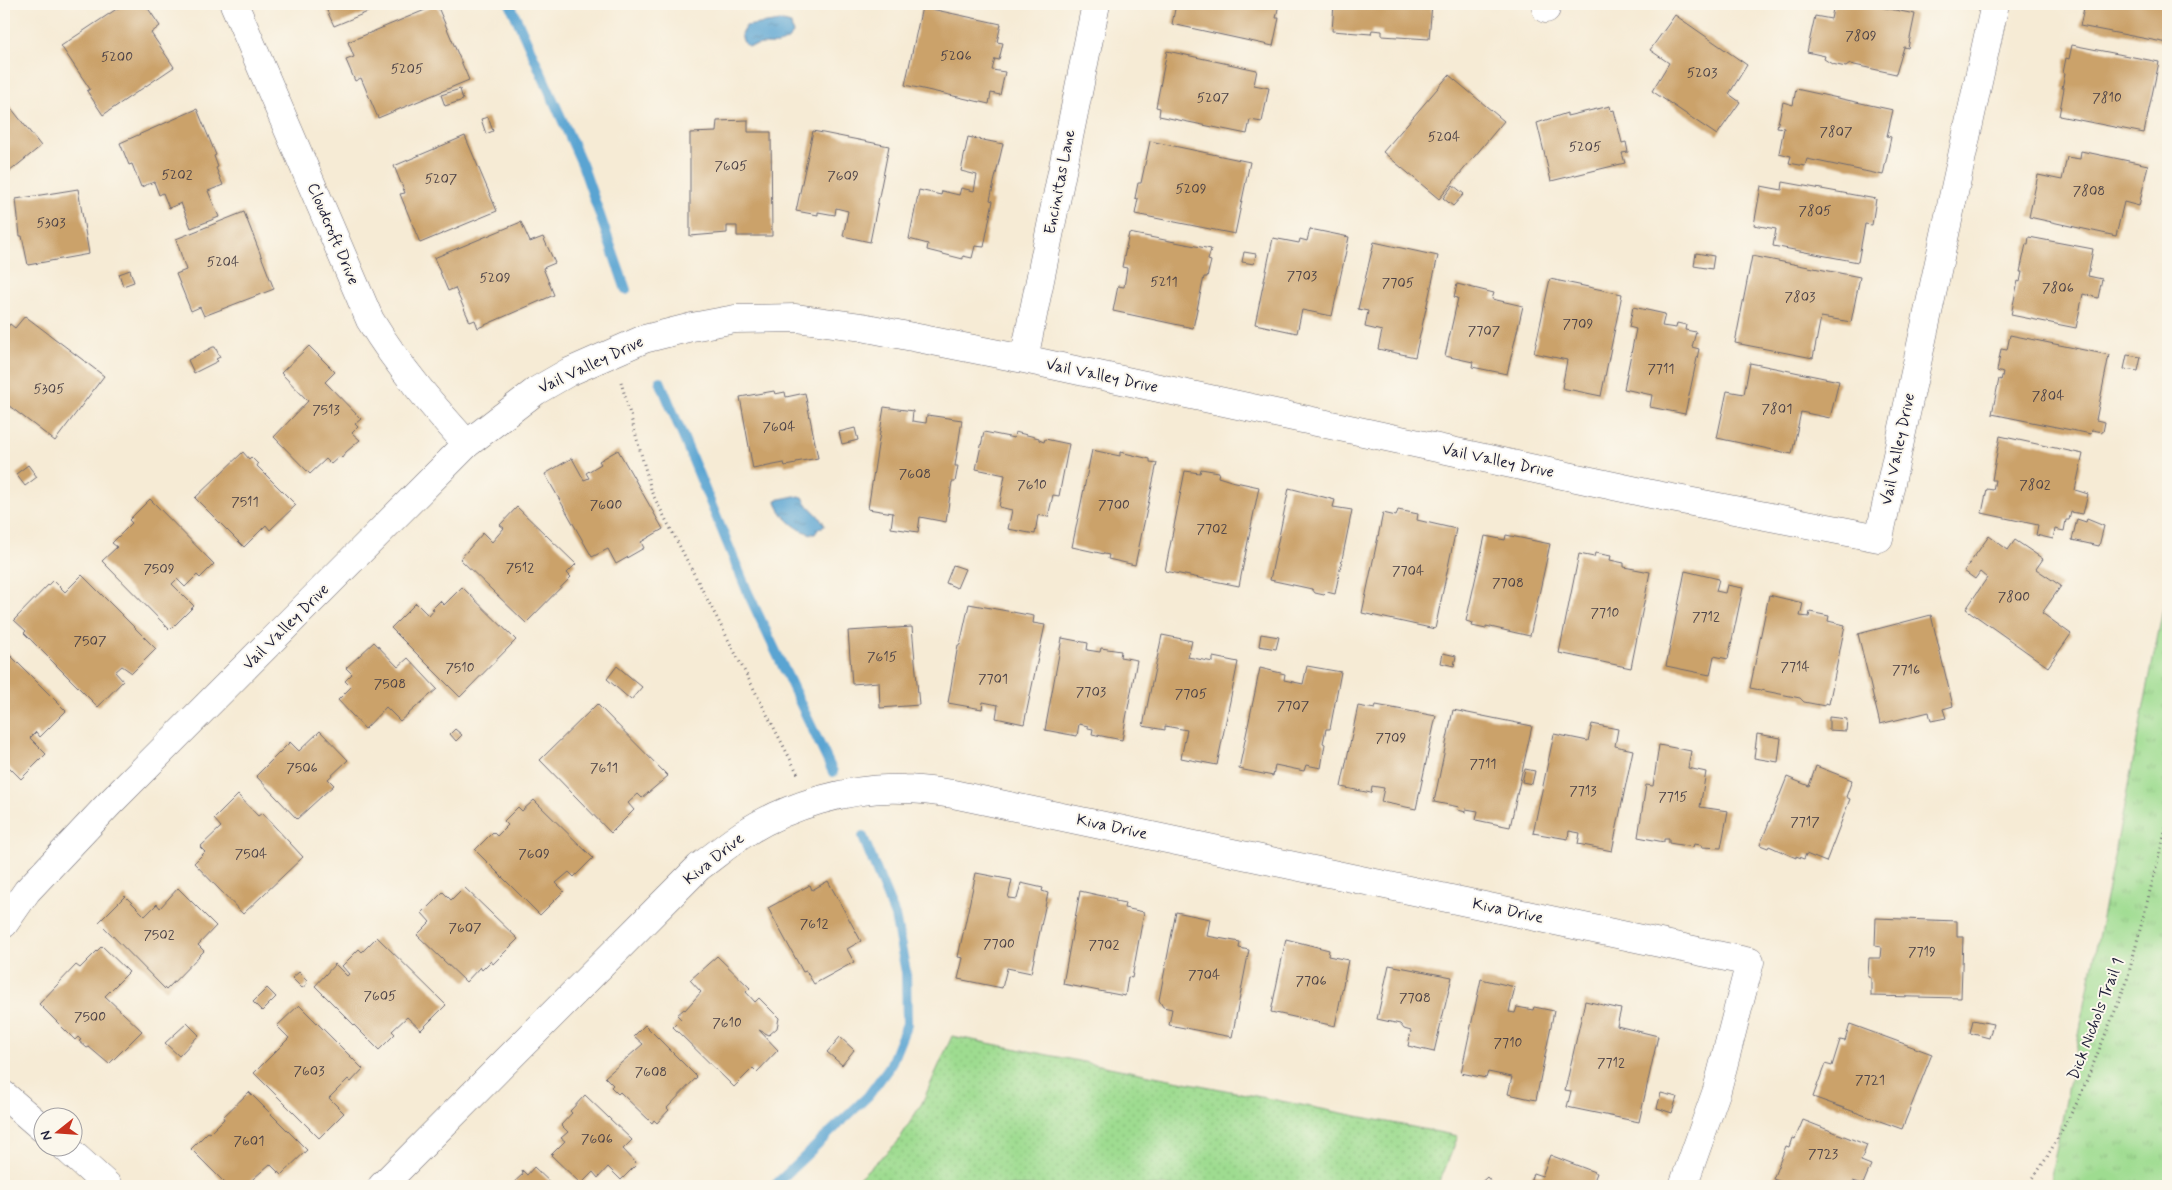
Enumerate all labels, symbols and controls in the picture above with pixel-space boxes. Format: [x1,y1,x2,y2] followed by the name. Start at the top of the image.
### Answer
[1845,27,1877,45] house number: 7809
[940,47,972,65] house number: 5206
[101,48,133,66] house number: 5200
[391,60,423,78] house number: 5205
[1687,64,1717,82] house number: 5203
[1197,89,1230,107] house number: 5207
[2092,89,2122,107] house number: 7810
[1819,123,1853,141] house number: 7807
[1040,127,1081,236] street label: Encinitas Lane
[1428,128,1460,146] house number: 5204
[1569,138,1601,156] house number: 5205
[714,157,748,175] house number: 7605
[161,166,193,184] house number: 5202
[827,167,859,185] house number: 7609
[425,170,458,188] house number: 5207
[302,180,364,288] street label: Cloudcroft Drive
[1175,180,1207,198] house number: 5209
[2073,182,2105,200] house number: 7808
[1799,202,1831,220] house number: 7805
[36,214,66,232] house number: 5303
[207,253,239,271] house number: 5204
[1287,267,1317,285] house number: 7703
[479,269,511,287] house number: 5209
[1150,273,1178,291] house number: 5211
[1382,274,1414,292] house number: 7705
[2042,279,2074,297] house number: 7806
[1785,288,1815,306] house number: 7803
[1563,315,1594,333] house number: 7709
[1468,322,1501,340] house number: 7707
[535,331,647,399] street label: Vail Valley Drive
[1044,354,1160,398] street label: Vail Valley Drive
[1647,360,1675,378] house number: 7711
[33,380,65,398] house number: 5305
[2032,387,2064,405] house number: 7804
[1876,391,1920,507] street label: Vail Valley Drive
[1762,400,1792,418] house number: 7801
[312,401,340,419] house number: 7513
[763,418,795,436] house number: 7604
[1440,439,1556,483] street label: Vail Valley Drive
[899,465,931,483] house number: 7608
[1017,476,1047,494] house number: 7610
[2019,476,2051,494] house number: 7802
[231,493,259,511] house number: 7511
[590,496,622,514] house number: 7600
[1098,496,1130,514] house number: 7700
[1197,520,1228,538] house number: 7702
[506,559,534,577] house number: 7512
[143,560,175,578] house number: 7509
[1392,562,1424,580] house number: 7704
[1492,574,1524,592] house number: 7708
[238,579,334,675] street label: Vail Valley Drive
[1998,588,2030,606] house number: 7800
[1591,604,1620,622] house number: 7710
[1692,608,1720,626] house number: 7712
[74,632,107,650] house number: 7507
[867,648,897,666] house number: 7615
[1780,658,1810,676] house number: 7714
[445,659,475,677] house number: 7510
[1892,661,1920,679] house number: 7716
[978,670,1008,688] house number: 7701
[374,675,406,693] house number: 7508
[1076,683,1106,701] house number: 7703
[1175,685,1207,703] house number: 7705
[1277,697,1310,715] house number: 7707
[1376,729,1407,747] house number: 7709
[1469,755,1497,773] house number: 7711
[286,759,318,777] house number: 7506
[590,759,618,777] house number: 7611
[1569,782,1597,800] house number: 7713
[1658,788,1688,806] house number: 7715
[1075,809,1150,845] street label: Kiva Drive
[1790,813,1820,831] house number: 7717
[679,828,749,890] street label: Kiva Drive
[235,845,267,863] house number: 7504
[518,845,550,863] house number: 7609
[1471,893,1546,929] street label: Kiva Drive
[800,915,828,933] house number: 7612
[448,919,482,937] house number: 7607
[143,926,175,944] house number: 7502
[983,935,1015,953] house number: 7700
[1089,936,1120,954] house number: 7702
[1908,943,1936,961] house number: 7719
[2063,955,2129,1083] street label: Dick Nichols Trail 1
[1188,966,1220,984] house number: 7704
[1295,972,1327,990] house number: 7706
[363,987,397,1005] house number: 7605
[1399,989,1431,1007] house number: 7708
[74,1008,106,1026] house number: 7500
[712,1014,742,1032] house number: 7610
[1494,1034,1523,1052] house number: 7710
[1597,1054,1625,1072] house number: 7712
[294,1062,324,1080] house number: 7603
[635,1063,667,1081] house number: 7608
[1855,1071,1885,1089] house number: 7721
[32,1108,82,1158] north arrow
[37,1128,56,1143] text: N
[581,1130,613,1148] house number: 7606
[234,1132,264,1150] house number: 7601
[1808,1145,1838,1163] house number: 7723

